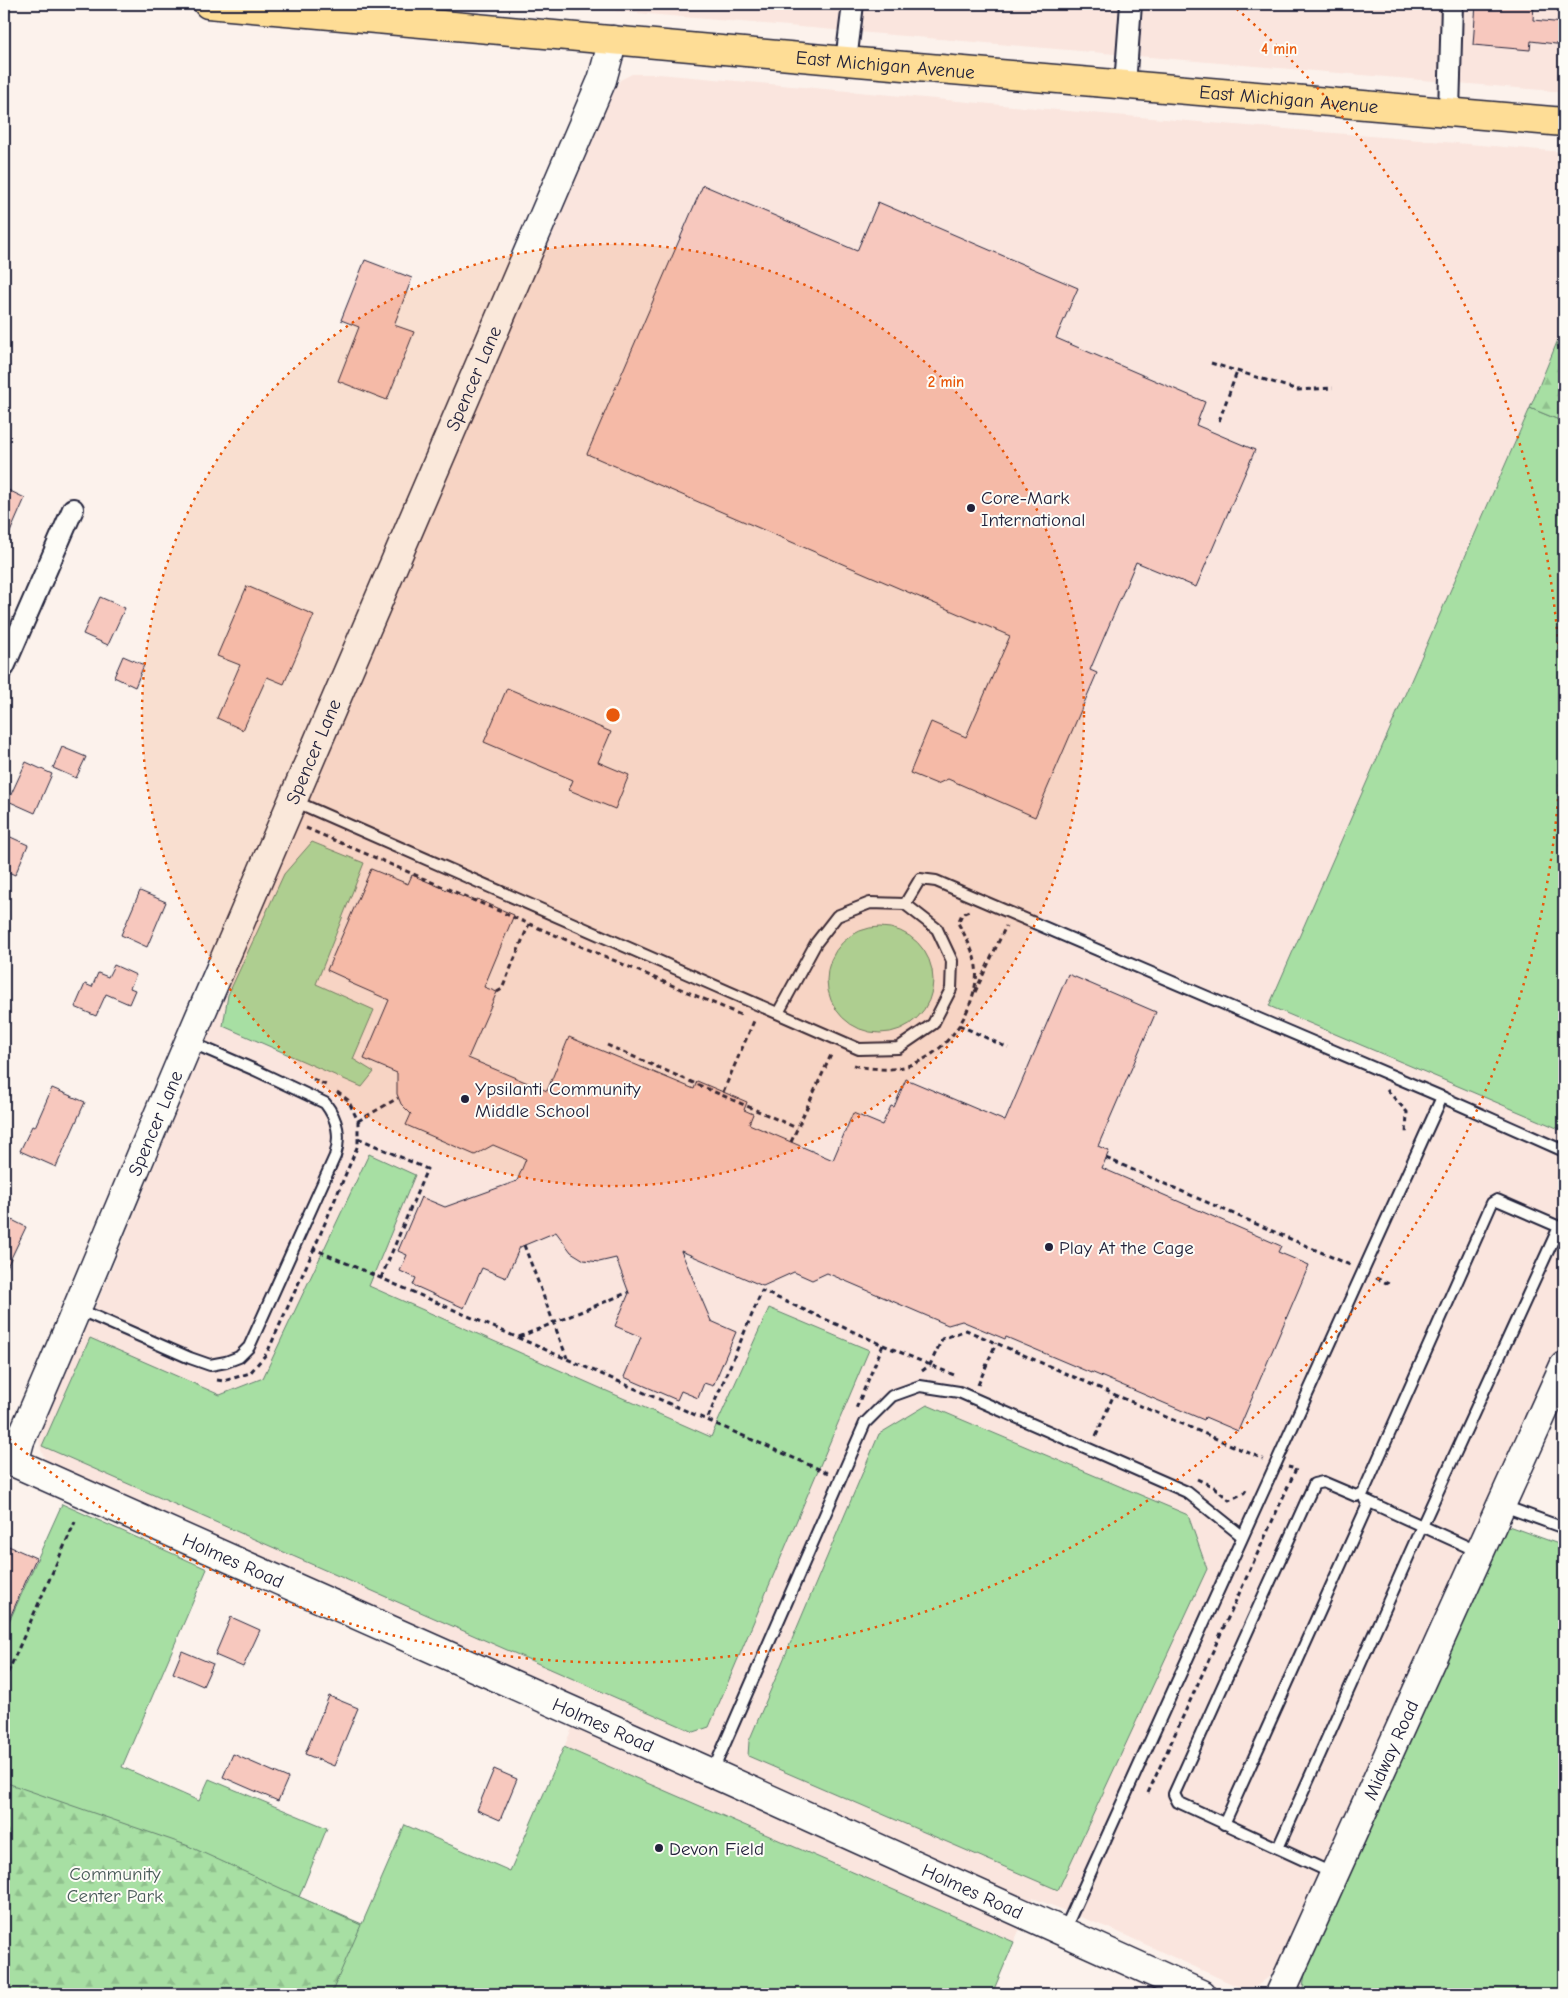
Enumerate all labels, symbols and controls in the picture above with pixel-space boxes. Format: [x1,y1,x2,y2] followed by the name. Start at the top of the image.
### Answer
[1261,40,1297,58] text: 4 min
[795,47,976,84] street label: East Michigan Avenue
[1198,81,1379,118] street label: East Michigan Avenue
[442,323,506,435] street label: Spencer Lane
[928,373,964,391] text: 2 min
[981,487,1085,531] place label: Core-Mark International
[965,502,977,514] marker: Core-Mark International
[282,696,346,808] street label: Spencer Lane
[604,706,622,724] centre of rings
[124,1067,188,1179] street label: Spencer Lane
[475,1078,641,1122] place label: Ypsilanti Community Middle School
[459,1093,471,1105] marker: Ypsilanti Community Middle School
[1059,1237,1194,1259] place label: Play At the Cage
[1043,1241,1055,1253] marker: Play At the Cage
[179,1529,287,1593] street label: Holmes Road
[549,1693,657,1758] street label: Holmes Road
[1359,1697,1423,1804] street label: Midway Road
[669,1838,764,1860] place label: Devon Field
[653,1842,665,1854] marker: Devon Field
[918,1859,1026,1924] street label: Holmes Road
[67,1863,164,1907] park label: Community Center Park

